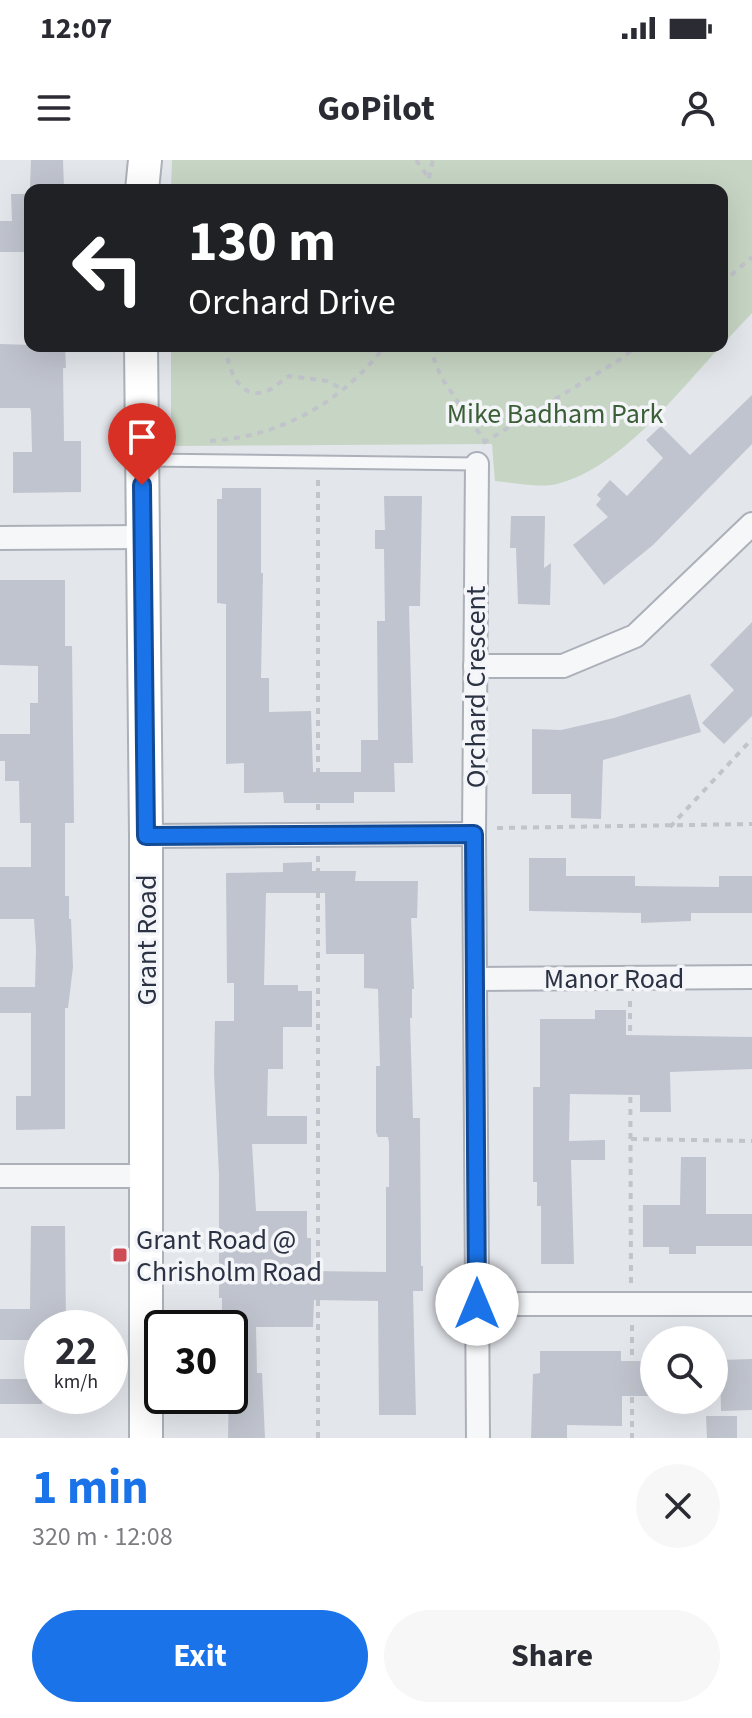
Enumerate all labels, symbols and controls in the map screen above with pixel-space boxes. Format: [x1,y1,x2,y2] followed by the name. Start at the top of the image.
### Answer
[40,7,112,50] text: 12:07
[317,83,435,134] text: GoPilot
[32,86,76,130] icon: menu
[676,86,720,130] icon: person
[188,203,336,282] text: 130 m
[56,216,160,320] icon: left
[188,277,396,328] text: Orchard Drive
[447,394,663,434] park label: Mike Badham Park
[108,403,176,485] pin
[120,415,164,459] icon: arrive
[456,585,496,788] street label: Orchard Crescent
[127,875,167,1005] street label: Grant Road
[544,959,684,999] street label: Manor Road
[136,1220,322,1292] place label: Grant Road @ Chrisholm Road
[111,1246,129,1264] marker: Grant Road @ Chrisholm Road
[435,1262,519,1346] position arrow
[144,1310,248,1414] speed limit sign: 30
[55,1323,97,1380] text: 22
[640,1326,728,1414] map controls
[640,1326,728,1414] button: search
[54,1368,98,1396] text: km/h
[32,1454,149,1522] text: 1 min
[636,1464,720,1548] button: close
[32,1518,173,1555] text: 320 m · 12:08
[32,1610,368,1702] button: Exit
[384,1610,720,1702] button: Share

